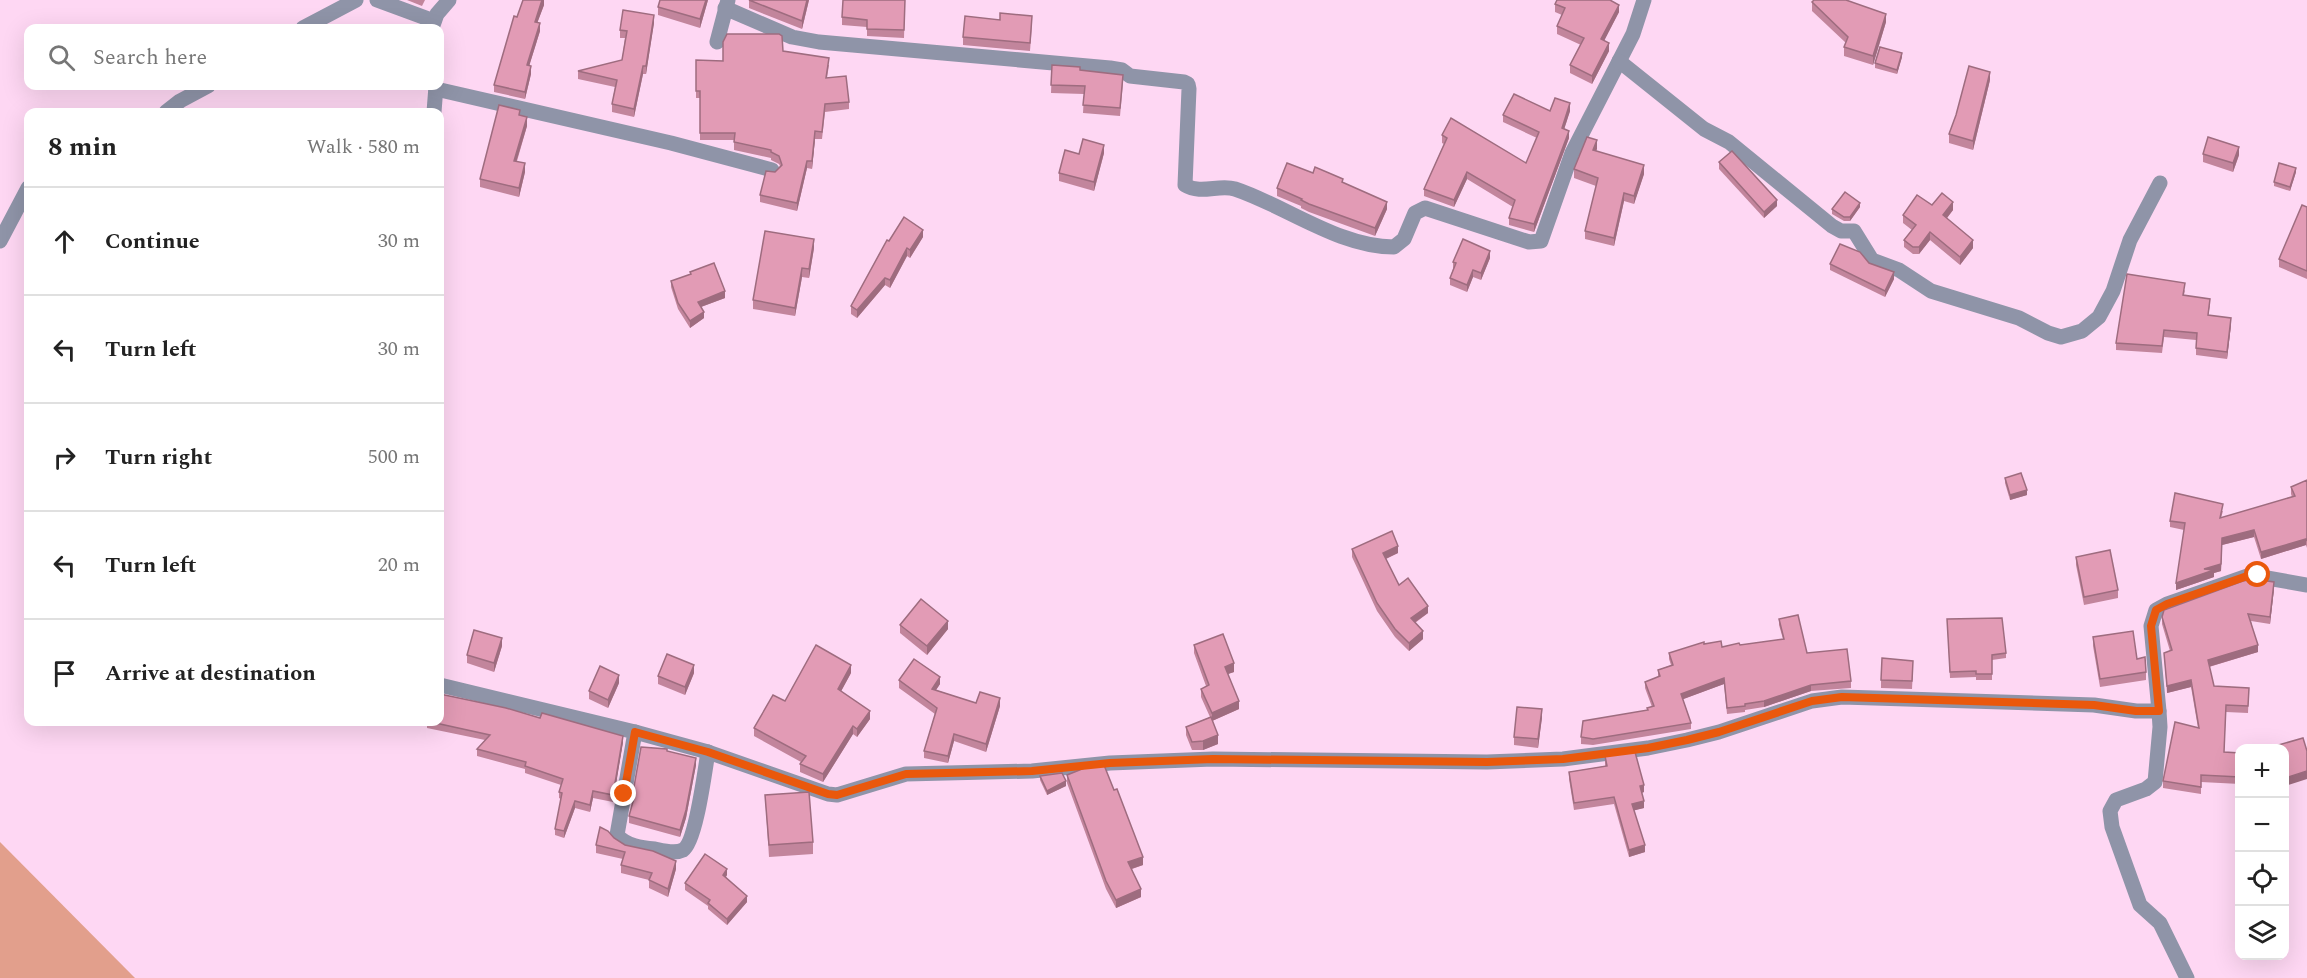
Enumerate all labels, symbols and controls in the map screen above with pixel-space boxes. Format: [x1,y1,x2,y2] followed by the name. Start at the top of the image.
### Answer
[24,24,444,90] search box
[45,41,78,74] icon: search
[93,41,207,74] text: Search here
[48,127,117,167] text: 8 min
[307,132,420,162] text: Walk · 580 m
[48,225,81,258] icon: ahead
[105,225,200,258] text: Continue
[378,226,420,256] text: 30 m
[48,333,81,366] icon: left
[105,333,197,366] text: Turn left
[378,334,420,364] text: 30 m
[48,441,81,474] icon: right
[105,441,212,474] text: Turn right
[368,442,420,472] text: 500 m
[48,549,81,582] icon: left
[105,549,197,582] text: Turn left
[378,550,420,580] text: 20 m
[2244,561,2270,587] route start
[48,657,81,690] icon: arrive
[105,657,316,690] text: Arrive at destination
[2235,744,2289,960] map controls
[2235,744,2289,798] button: +
[610,780,636,806] route end
[2235,798,2289,852] button: −
[2235,852,2289,906] button: locate
[2235,906,2289,960] button: layers

